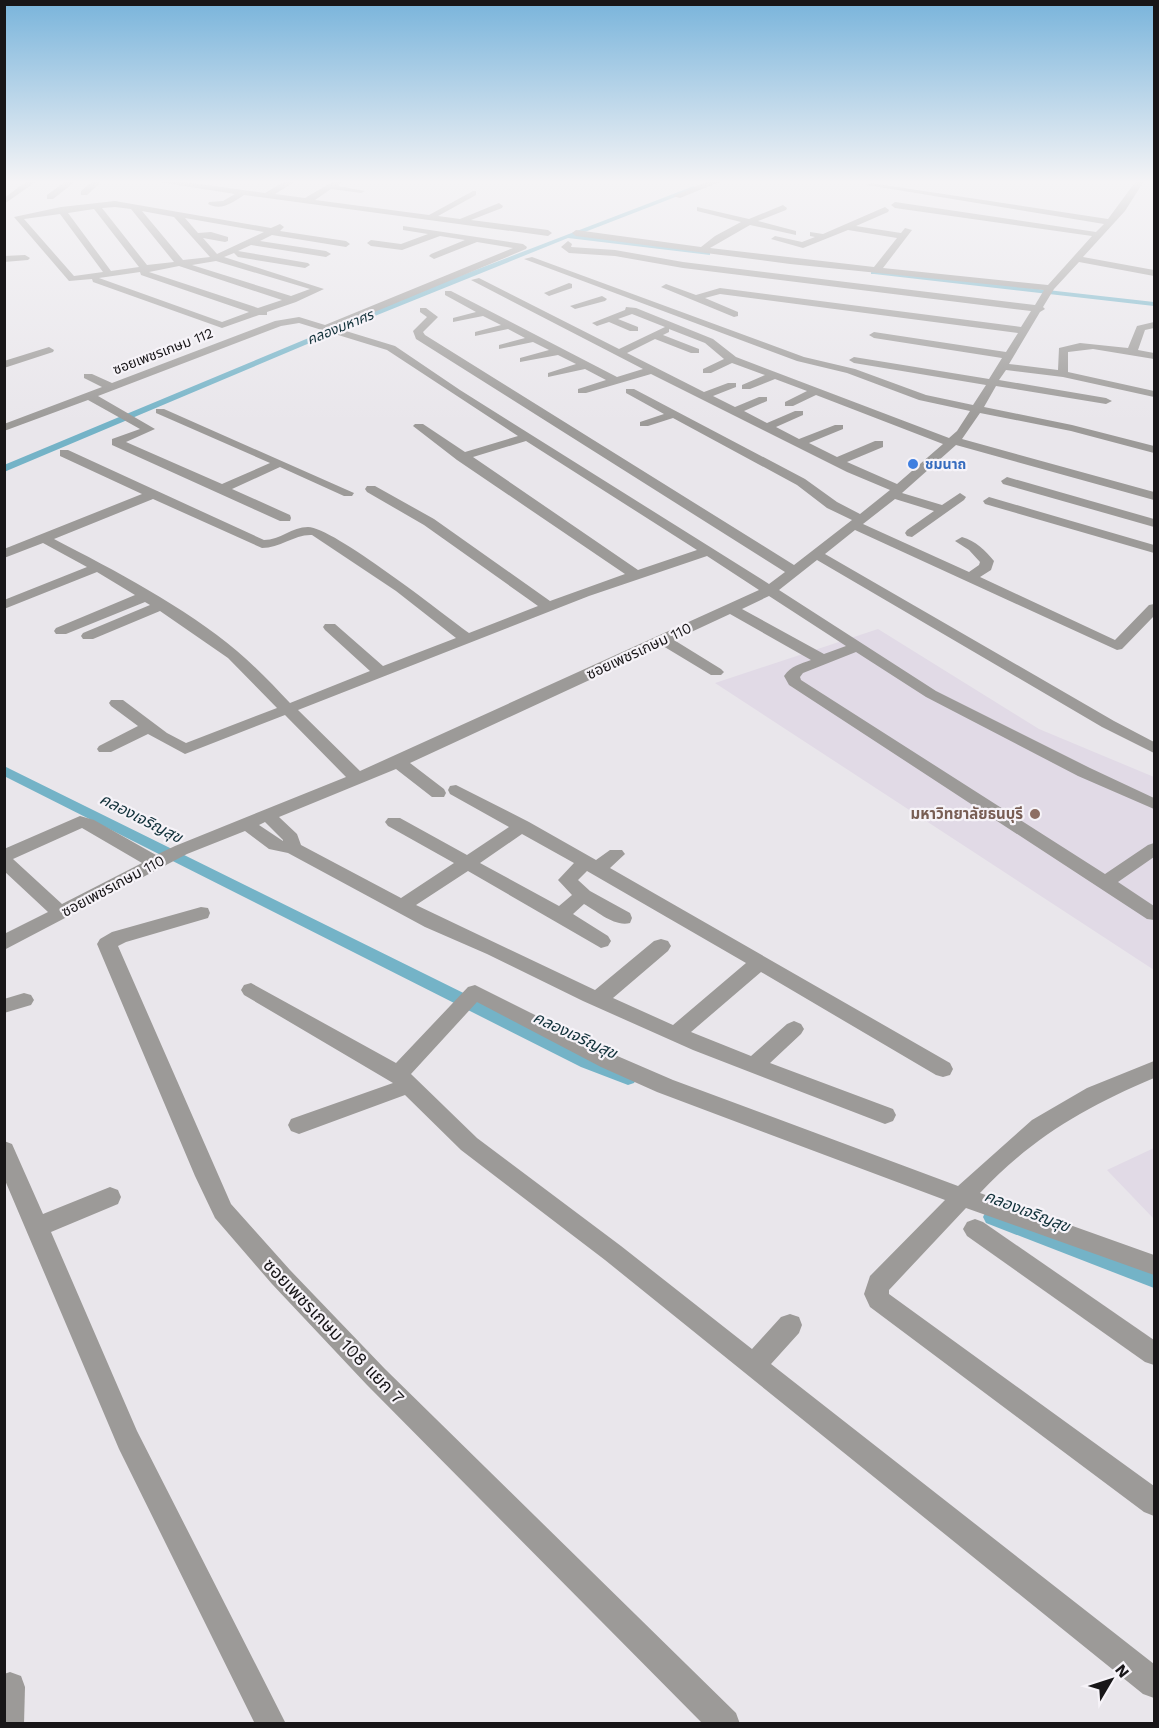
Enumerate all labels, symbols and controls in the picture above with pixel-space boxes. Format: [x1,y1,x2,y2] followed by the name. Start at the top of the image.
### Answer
[304,306,377,348] water label: คลองมหาศร
[111,325,215,377] street label: ซอยเพชรเกษม 112
[925,456,966,472] place label: ชมนาถ
[906,457,920,471] marker: ชมนาถ
[584,619,694,683] street label: ซอยเพชรเกษม 110
[96,789,186,848] water label: คลองเจริญสุข
[911,805,1023,823] place label: มหาวิทยาลัยธนบุรี
[1028,807,1042,821] marker: มหาวิทยาลัยธนบุรี
[58,851,168,921] street label: ซอยเพชรเกษม 110
[530,1007,621,1064] water label: คลองเจริญสุข
[981,1186,1073,1237] water label: คลองเจริญสุข
[259,1254,409,1408] street label: ซอยเพชรเกษม 108 แยก 7
[1081,1650,1141,1710] north arrow
[1111,1660,1133,1681] text: N

